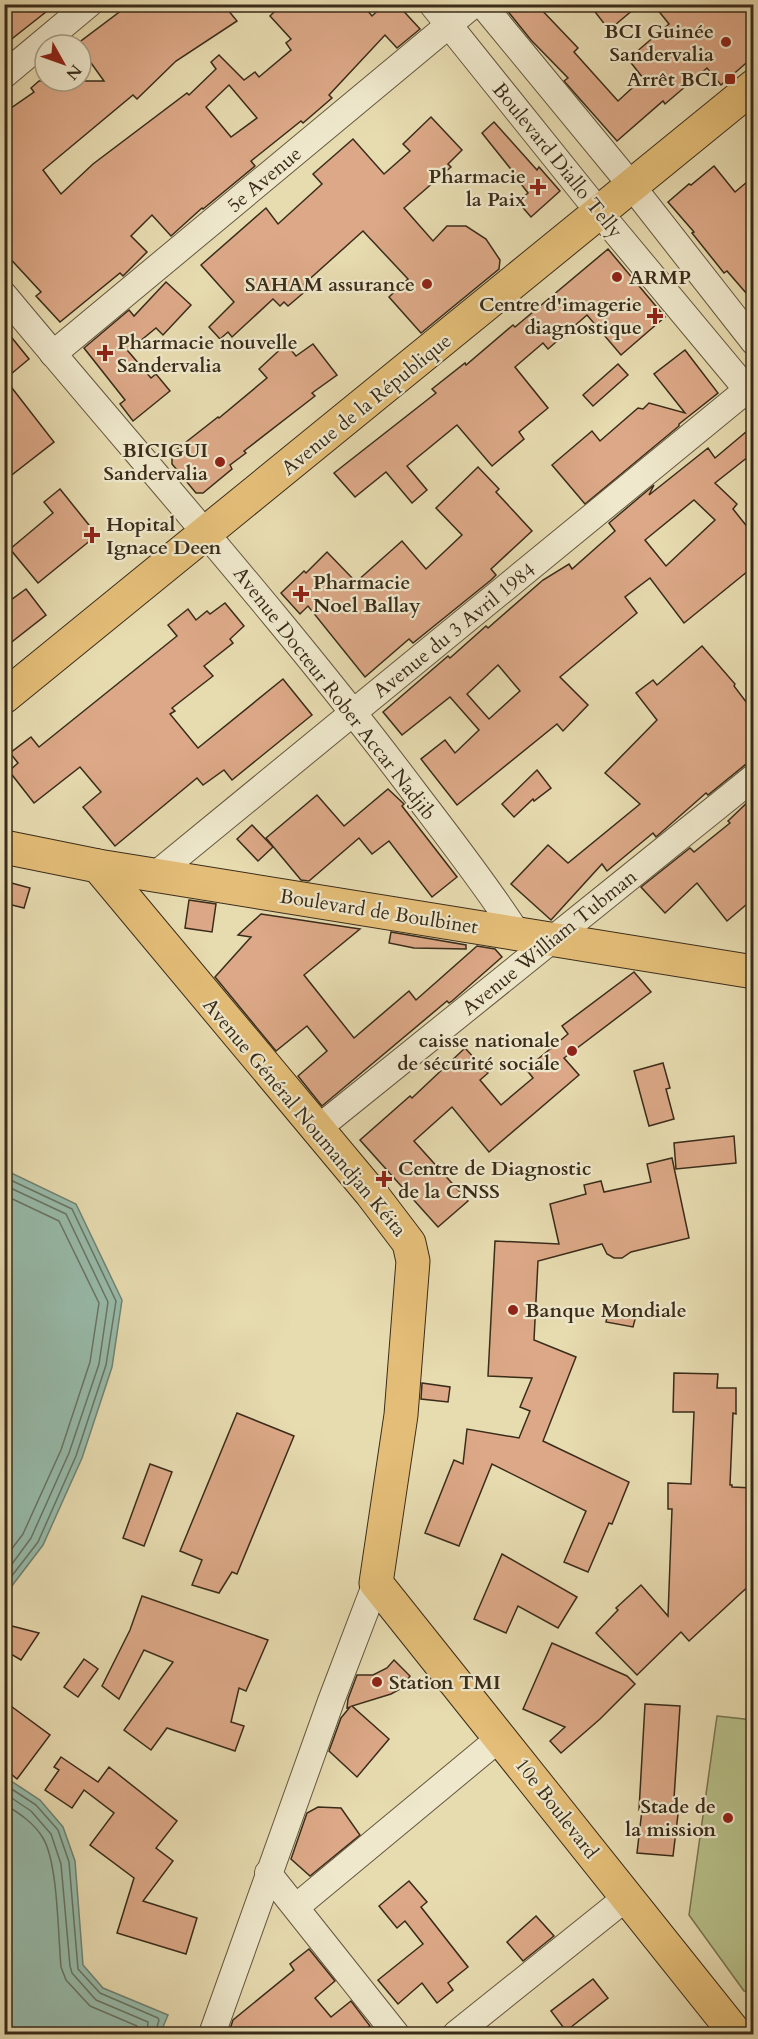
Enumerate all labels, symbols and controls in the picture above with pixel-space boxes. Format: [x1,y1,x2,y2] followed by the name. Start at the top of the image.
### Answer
[604,18,714,68] place label: BCI Guinée Sandervalia
[33,33,93,93] north arrow
[719,35,733,49] marker: BCI Guinée Sandervalia
[61,60,87,84] text: N
[627,66,718,93] place label: Arrêt BCI
[723,72,737,86] marker: Arrêt BCI
[486,77,629,244] street label: Boulevard Diallo Telly
[221,140,307,219] street label: 5e Avenue
[429,163,526,213] place label: Pharmacie la Paix
[531,180,545,194] marker: Pharmacie la Paix
[629,264,691,291] place label: ARMP
[610,270,624,284] marker: ARMP
[245,271,415,298] place label: SAHAM assurance
[420,277,434,291] marker: SAHAM assurance
[479,291,642,341] place label: Centre d'imagerie diagnostique
[646,307,664,325] marker: Centre d'imagerie diagnostique
[276,327,457,481] street label: Avenue de la République
[117,329,298,379] place label: Pharmacie nouvelle Sandervalia
[98,346,112,360] marker: Pharmacie nouvelle Sandervalia
[103,437,208,487] place label: BICIGUI Sandervalia
[213,455,227,469] marker: BICIGUI Sandervalia
[106,511,222,561] place label: Hopital Ignace Deen
[83,526,101,544] marker: Hopital Ignace Deen
[368,556,541,704] street label: Avenue du 3 Avril 1984
[227,561,442,826] street label: Avenue Docteur Rober Accar Nadjib
[313,569,421,619] place label: Pharmacie Noel Ballay
[294,587,308,601] marker: Pharmacie Noel Ballay
[456,863,643,1021] street label: Avenue William Tubman
[278,882,481,941] street label: Boulevard de Boulbinet
[197,992,413,1243] street label: Avenue Général Noumandjan Kéita
[397,1027,560,1077] place label: caisse nationale de sécurité sociale
[565,1044,579,1058] marker: caisse nationale de sécurité sociale
[398,1155,591,1205] place label: Centre de Diagnostic de la CNSS
[375,1170,393,1188] marker: Centre de Diagnostic de la CNSS
[525,1297,687,1324] place label: Banque Mondiale
[506,1303,520,1317] marker: Banque Mondiale
[389,1669,501,1696] place label: Station TMI
[370,1675,384,1689] marker: Station TMI
[509,1752,605,1865] street label: 10e Boulevard
[625,1793,716,1843] place label: Stade de la mission
[721,1811,735,1825] marker: Stade de la mission

